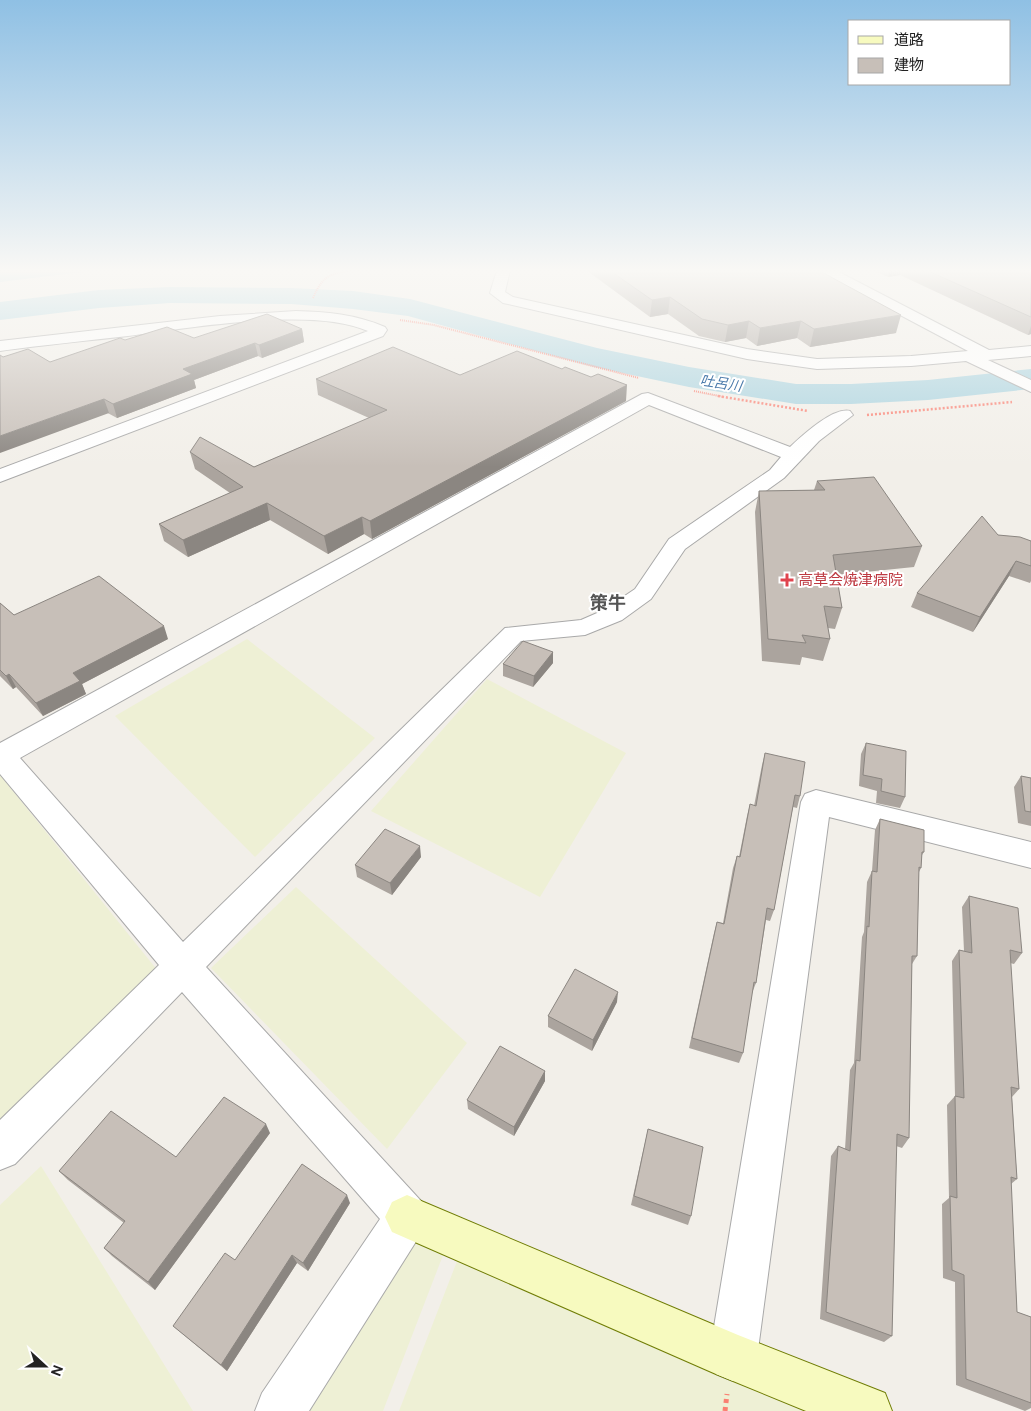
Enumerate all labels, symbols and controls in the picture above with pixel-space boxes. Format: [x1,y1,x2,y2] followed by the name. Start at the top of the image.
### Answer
[848,20,1011,85] legend
[894,30,924,50] text: 道路
[894,55,924,75] text: 建物
[699,371,745,395] water label: 吐呂川
[798,570,903,590] place label: 高草会焼津病院
[780,573,794,587] marker: 高草会焼津病院
[590,591,626,615] district label: 策牛
[20,1341,70,1391] north arrow
[47,1363,67,1379] text: N

